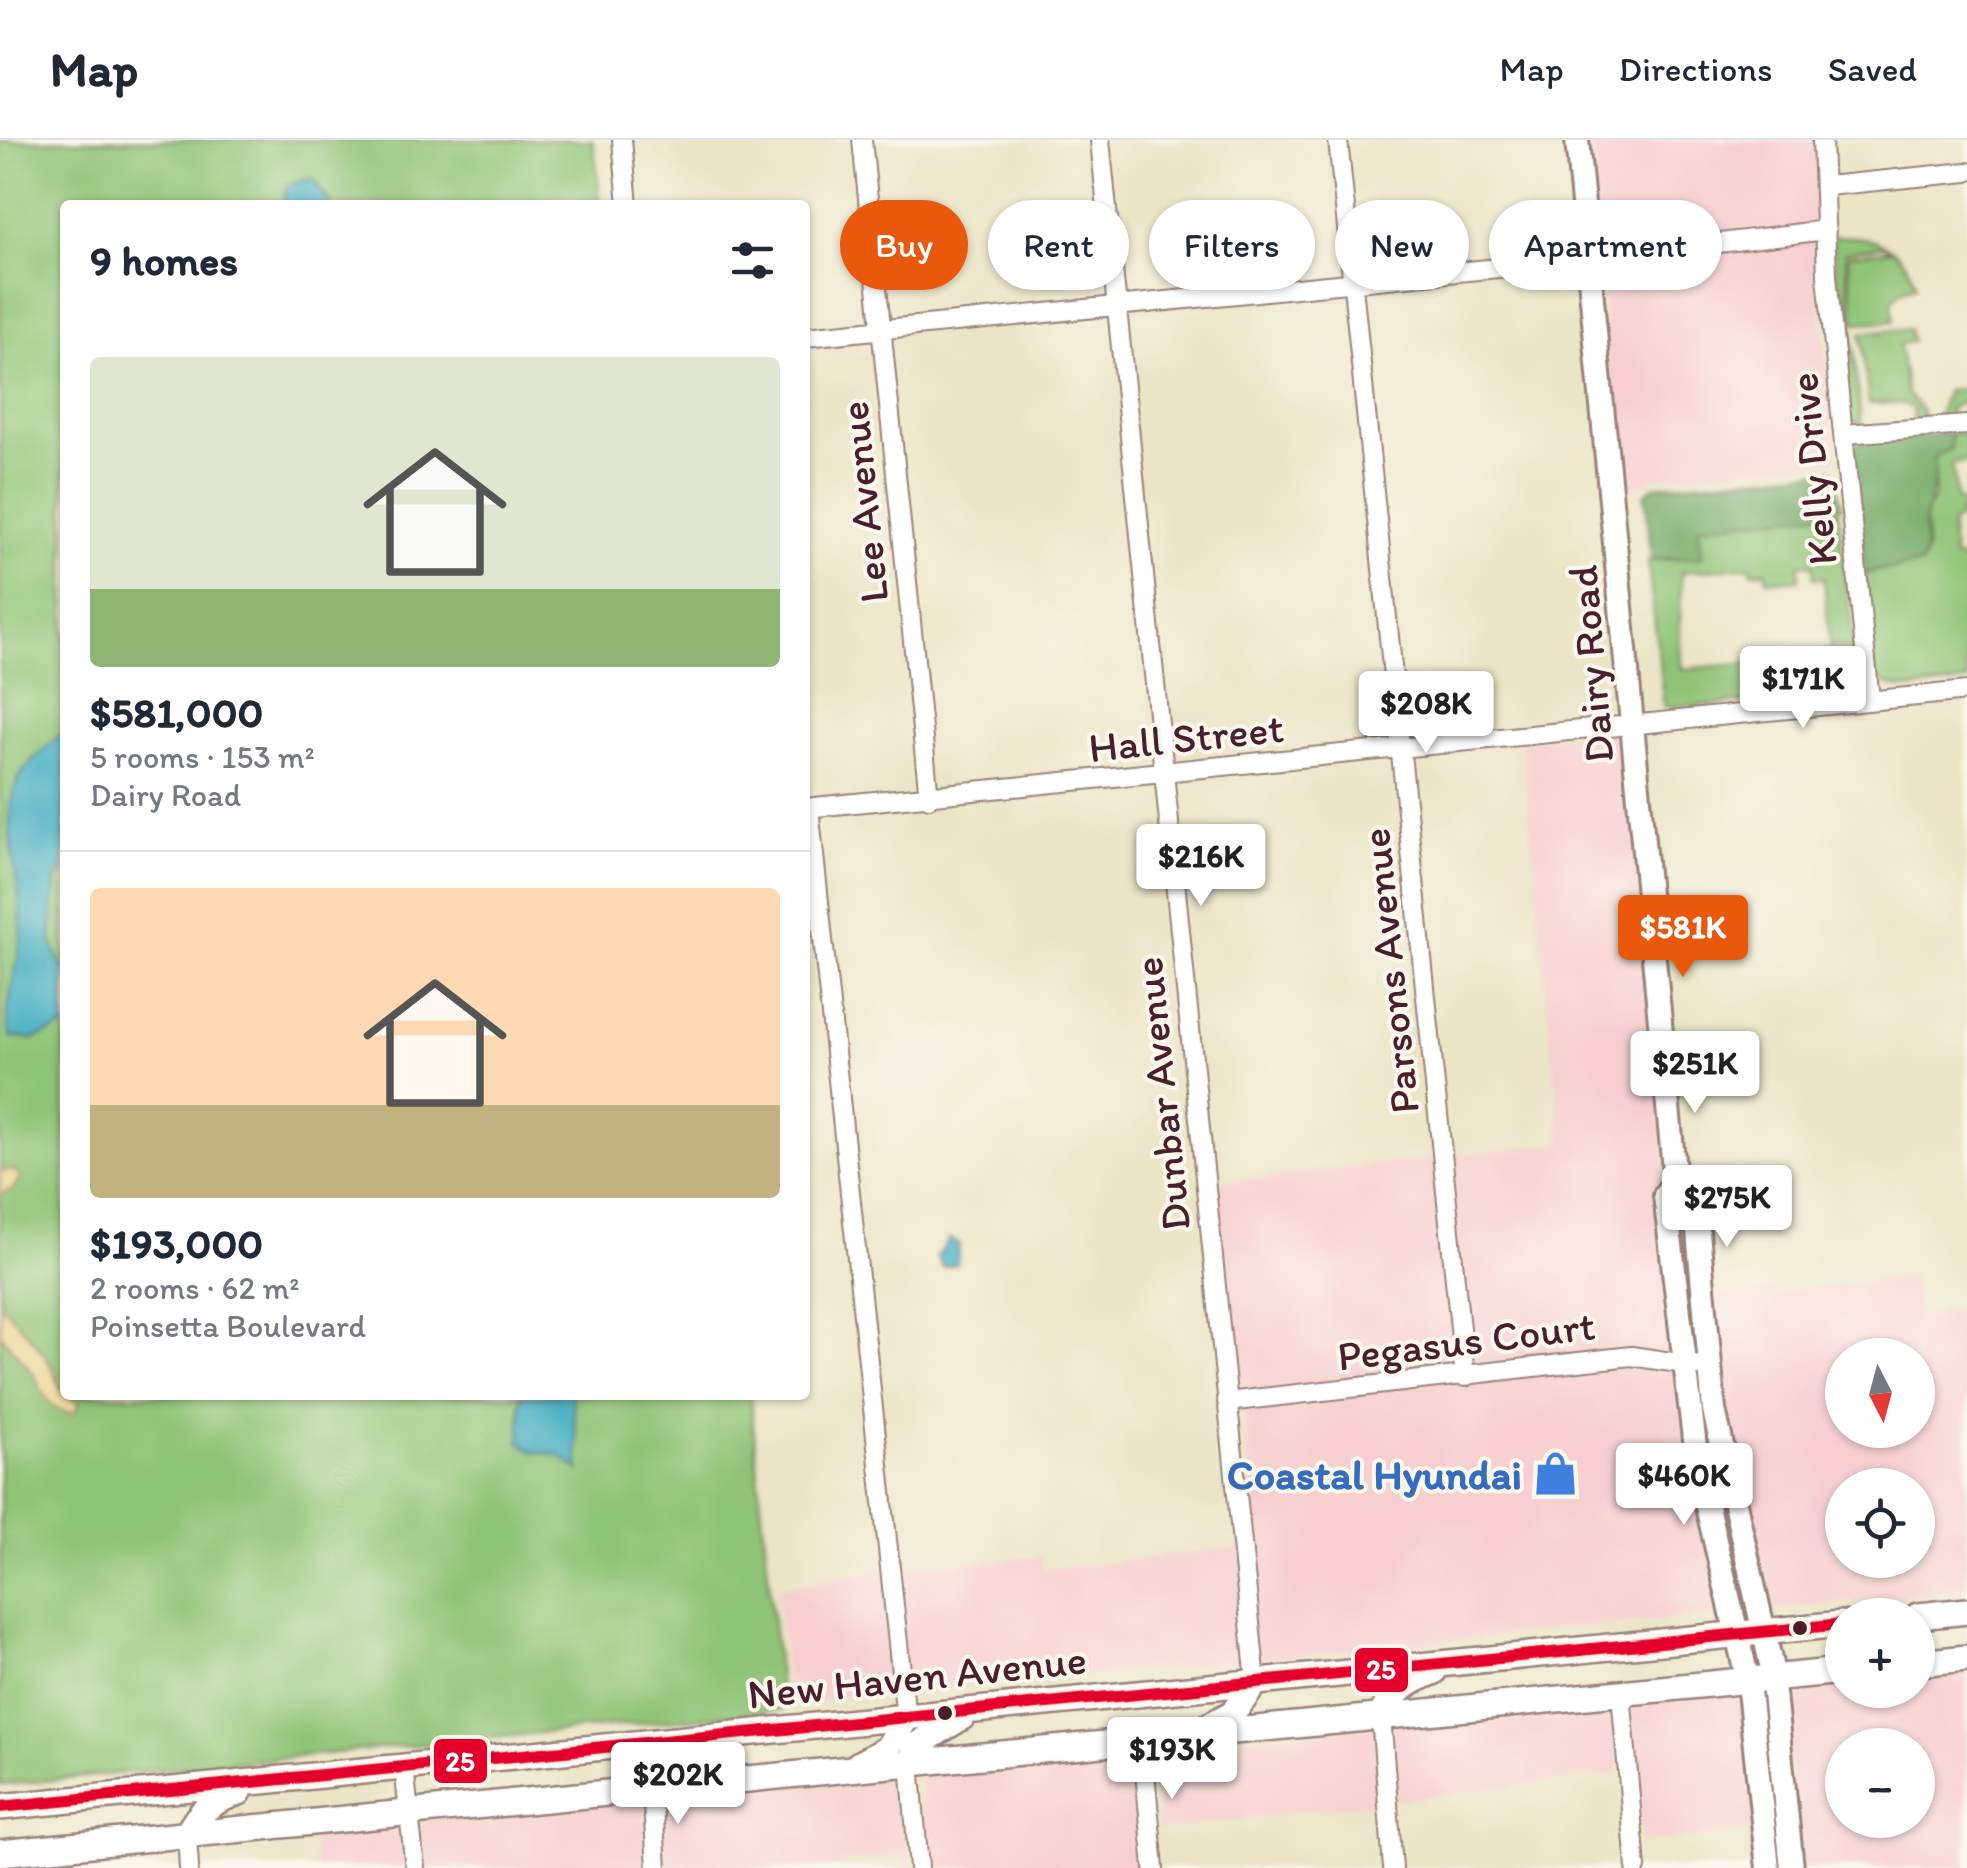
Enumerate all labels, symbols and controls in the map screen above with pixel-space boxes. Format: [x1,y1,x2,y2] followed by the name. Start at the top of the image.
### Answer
[50,40,138,98] text: Map
[1500,48,1564,90] text: Map
[1619,48,1773,90] text: Directions
[1828,48,1917,90] text: Saved
[840,200,968,290] chip: Buy
[988,200,1129,290] chip: Rent
[1149,200,1315,290] chip: Filters
[1335,200,1469,290] chip: New
[1489,200,1722,290] chip: Apartment
[725,233,780,288] icon: filters
[90,235,238,286] text: 9 homes
[1777,370,1848,568] street label: Kelly Drive
[828,399,899,605] street label: Lee Avenue
[345,422,525,602] icon: home
[1556,563,1625,765] street label: Dairy Road
[1733,646,1873,731] pin: $171K
[1762,659,1844,697] text: $171K
[1356,671,1496,756] pin: $208K
[1381,684,1471,722] text: $208K
[90,687,263,738] text: $581,000
[1086,702,1286,773] street label: Hall Street
[90,738,315,776] text: 5 rooms · 153 m²
[90,776,241,814] text: Dairy Road
[1131,824,1271,909] pin: $216K
[1349,826,1430,1116] street label: Parsons Avenue
[1158,837,1244,875] text: $216K
[1613,895,1753,980] pin: $581K
[1640,908,1726,946] text: $581K
[345,953,525,1133] icon: home
[1122,955,1201,1233] street label: Dunbar Avenue
[1625,1031,1765,1116] pin: $251K
[1652,1044,1738,1082] text: $251K
[1657,1165,1797,1250] pin: $275K
[1684,1178,1770,1216] text: $275K
[90,1218,263,1269] text: $193,000
[90,1269,299,1307] text: 2 rooms · 62 m²
[1334,1299,1598,1382] street label: Pegasus Court
[90,1307,366,1345] text: Poinsetta Boulevard
[1825,1338,1935,1448] north arrow
[1825,1338,1935,1838] map controls
[1614,1443,1754,1528] pin: $460K
[1227,1449,1522,1500] place label: Coastal Hyundai
[1531,1450,1579,1498] shop icon: Coastal Hyundai
[1638,1456,1730,1494] text: $460K
[1825,1468,1935,1578] button: locate
[1825,1598,1935,1708] button: +
[1790,1618,1810,1638] unlabelled marker
[745,1633,1089,1720] street label: New Haven Avenue
[1353,1646,1410,1694] line badge: 25
[1366,1652,1396,1686] text: 25
[935,1703,955,1723] unlabelled marker
[1102,1717,1242,1802] pin: $193K
[1825,1728,1935,1838] button: −
[1129,1730,1215,1768] text: $193K
[432,1737,489,1785] line badge: 25
[608,1742,748,1827] pin: $202K
[445,1744,475,1778] text: 25
[633,1755,723,1793] text: $202K

